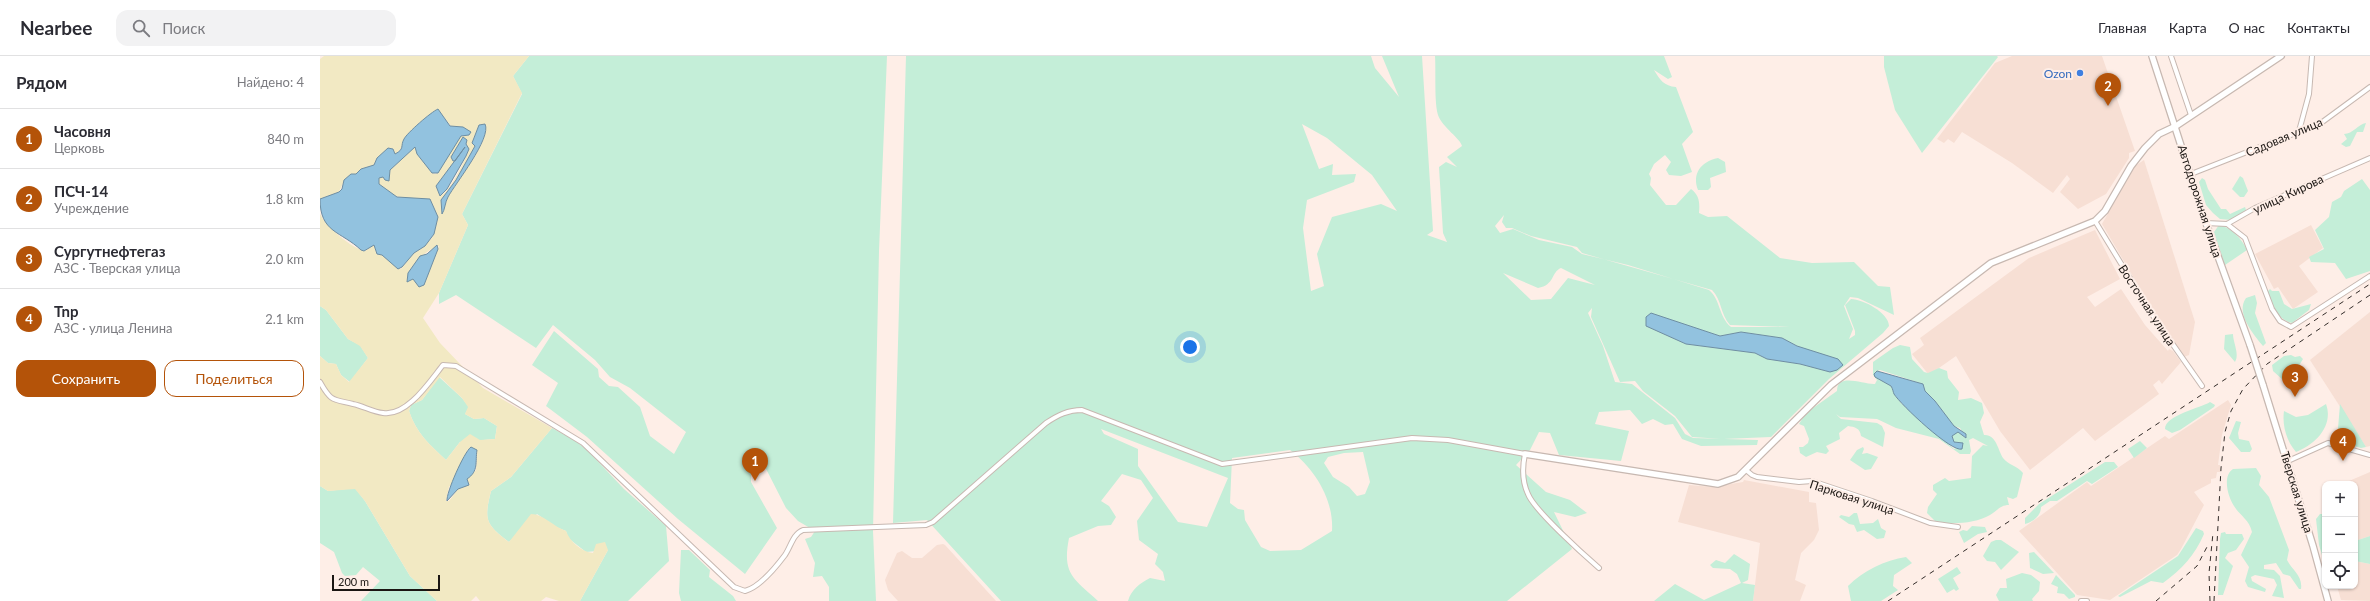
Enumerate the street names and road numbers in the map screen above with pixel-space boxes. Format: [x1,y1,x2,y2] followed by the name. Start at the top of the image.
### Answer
[2243,114,2325,160] street label: Садовая улица
[2175,143,2225,259] street label: Автодорожная улица
[2250,171,2326,217] street label: улица Кирова
[2115,262,2179,348] street label: Восточная улица
[2277,449,2317,535] street label: Тверская улица
[1808,476,1896,518] street label: Парковая улица

